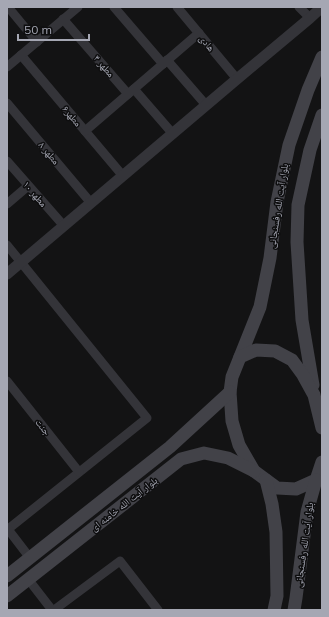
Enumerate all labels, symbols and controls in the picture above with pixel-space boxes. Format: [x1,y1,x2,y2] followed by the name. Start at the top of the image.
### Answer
[18,16,89,42] scale bar
[24,22,52,37] text: 50 m
[196,32,218,54] street label: هادی
[91,52,118,80] street label: مطهر ۴
[60,103,85,129] street label: مطهر۶
[36,139,63,167] street label: مطهر ۸
[265,162,291,249] street label: بلوار آیت الله رفسنجانی
[20,178,50,210] street label: مطهر ۱۰
[33,416,54,438] street label: جنت
[88,474,160,534] street label: بلوار آیت الله خامنه ای
[292,501,316,588] street label: بلوار آیت الله رفسنجانی

